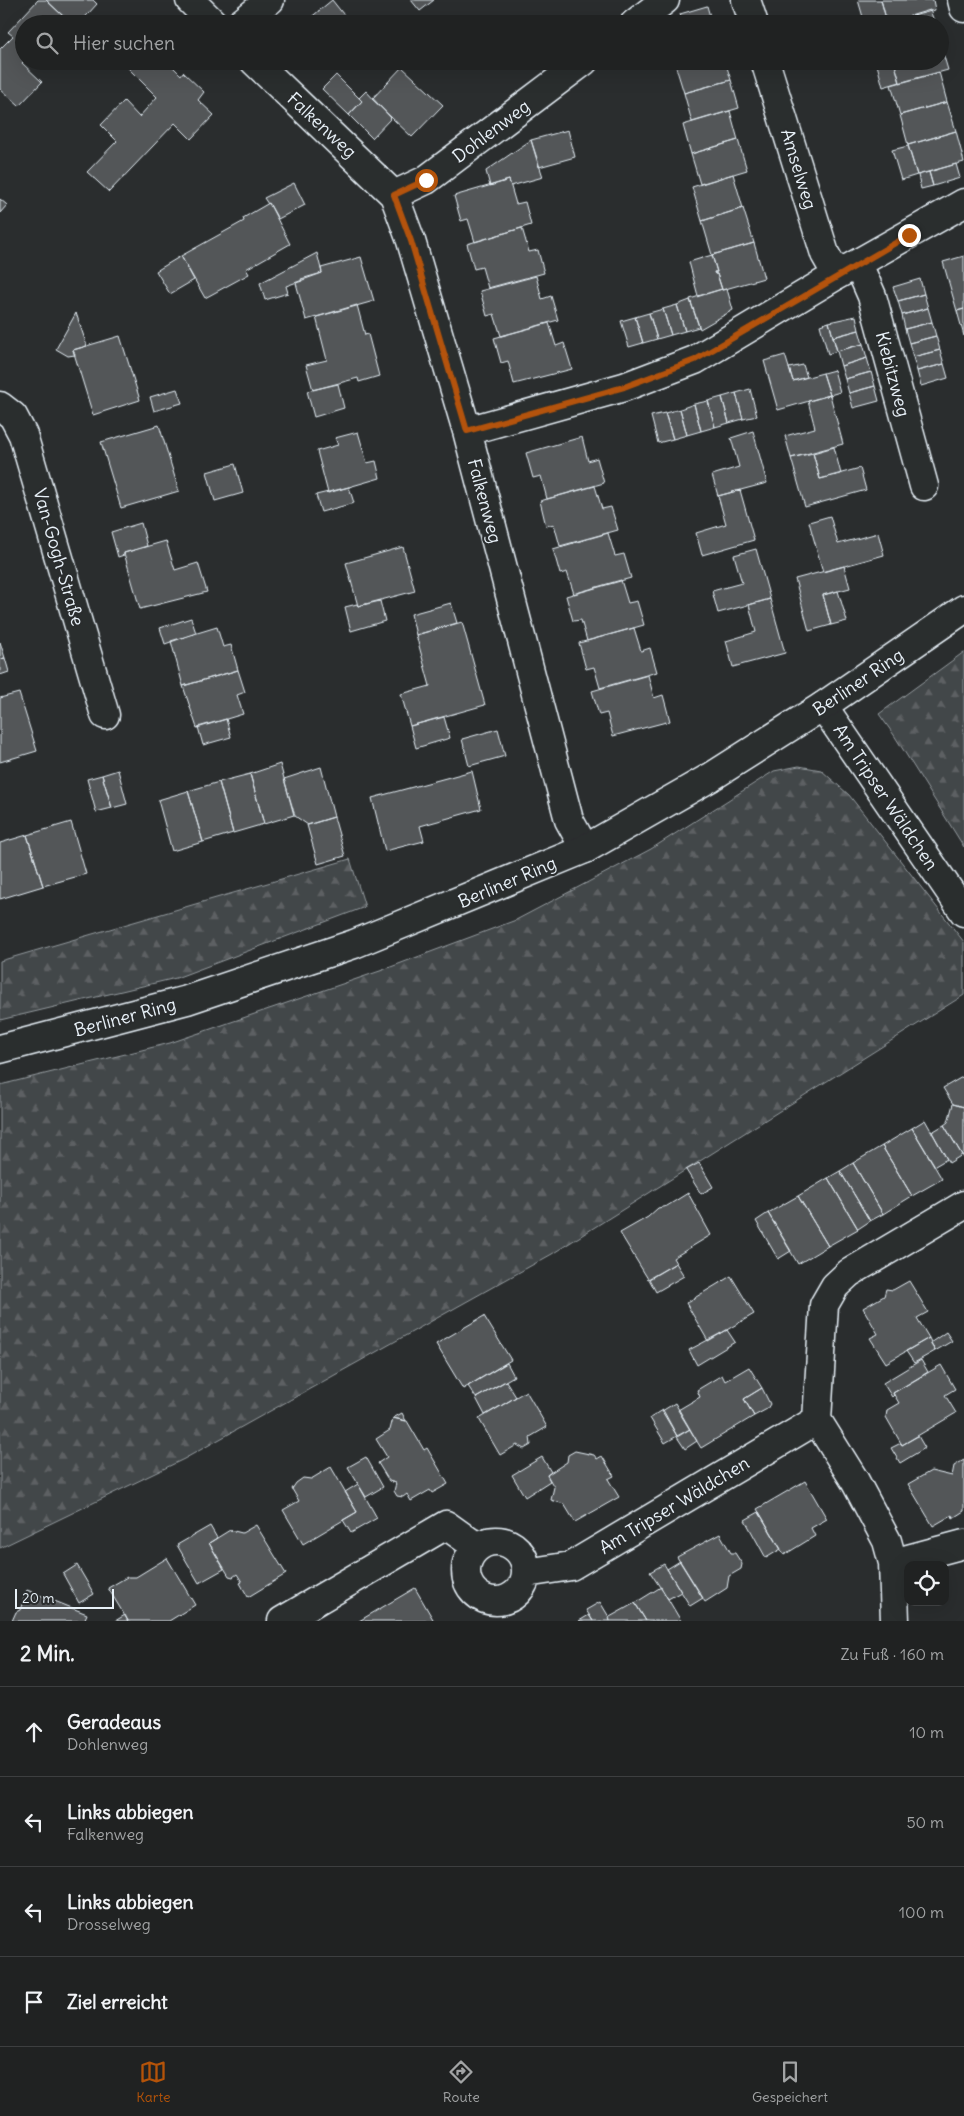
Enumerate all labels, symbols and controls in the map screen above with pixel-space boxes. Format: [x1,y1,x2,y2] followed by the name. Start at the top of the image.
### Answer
[15,15,949,70] search box
[33,29,61,57] icon: search
[73,31,175,55] text: Hier suchen
[282,87,362,163] street label: Falkenweg
[448,94,534,168] street label: Dohlenweg
[776,126,822,212] street label: Amselweg
[415,169,438,192] route start
[898,224,921,247] route end
[871,329,915,419] street label: Kiebitzweg
[463,456,507,546] street label: Falkenweg
[28,486,90,628] street label: Van-Gogh-Straße
[808,643,908,721] street label: Berliner Ring
[829,720,943,874] street label: Am Tripser Wäldchen
[454,851,560,913] street label: Berliner Ring
[72,992,178,1042] street label: Berliner Ring
[595,1451,753,1559] street label: Am Tripser Wäldchen
[904,1561,949,1606] map controls
[904,1561,949,1606] button: locate
[15,1586,114,1609] scale bar
[22,1589,55,1607] text: 20 m
[20,1640,75,1667] text: 2 Min.
[840,1644,944,1664] text: Zu Fuß · 160 m
[67,1710,161,1734] text: Geradeaus
[20,1718,48,1746] icon: ahead
[909,1722,944,1742] text: 10 m
[67,1734,148,1754] text: Dohlenweg
[67,1800,194,1824] text: Links abbiegen
[20,1808,48,1836] icon: left
[906,1812,944,1832] text: 50 m
[67,1824,144,1844] text: Falkenweg
[67,1890,194,1914] text: Links abbiegen
[20,1898,48,1926] icon: left
[899,1902,944,1922] text: 100 m
[67,1914,151,1934] text: Drosselweg
[20,1988,48,2016] icon: arrive
[67,1990,168,2014] text: Ziel erreicht
[136,2058,171,2106] tab: Karte
[443,2058,480,2106] tab: Route
[752,2058,828,2106] tab: Gespeichert

